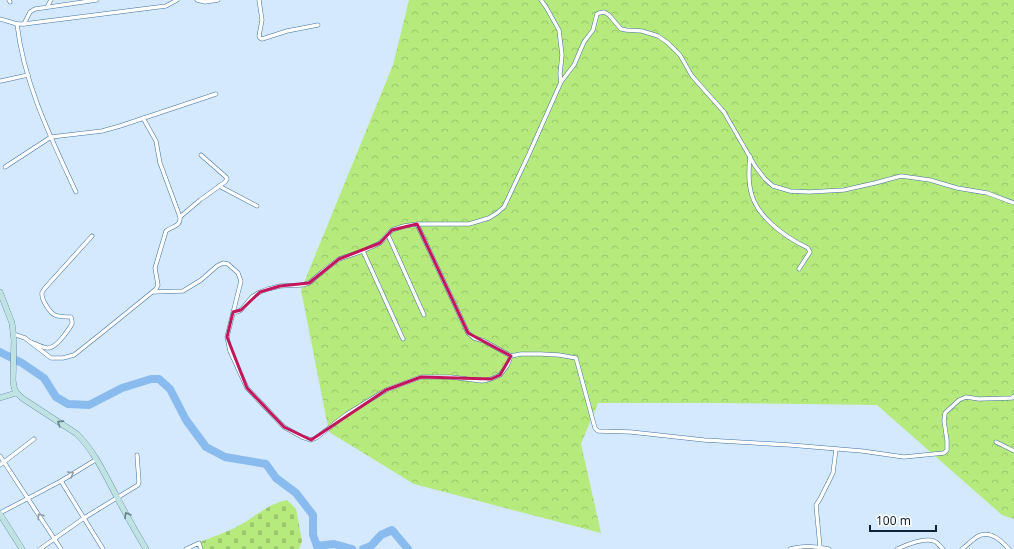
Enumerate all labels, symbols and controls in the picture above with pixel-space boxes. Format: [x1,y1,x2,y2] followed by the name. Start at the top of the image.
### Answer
[57,421,64,428] one-way arrow
[67,472,74,479] one-way arrow
[870,507,936,533] scale bar
[124,512,132,519] one-way arrow
[876,512,911,529] text: 100 m
[38,514,45,521] one-way arrow

